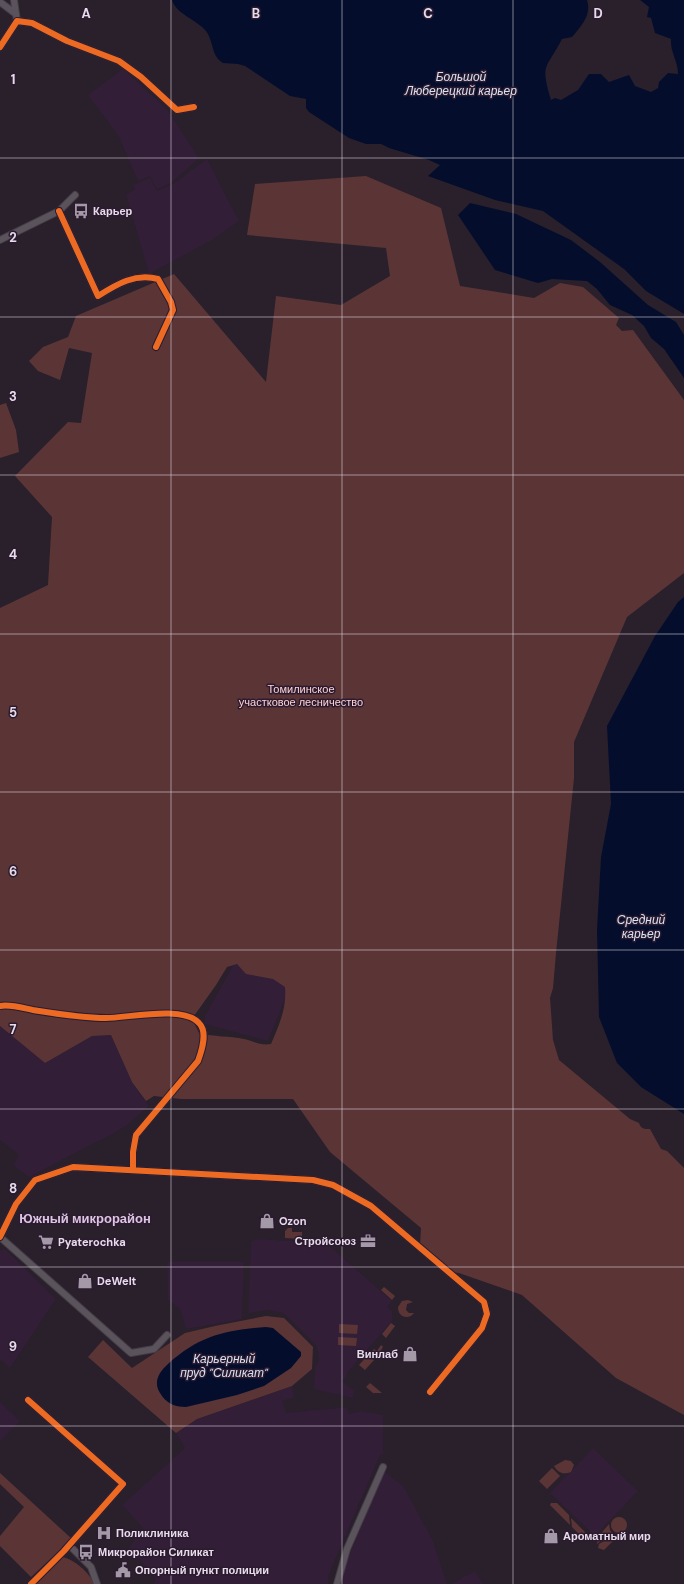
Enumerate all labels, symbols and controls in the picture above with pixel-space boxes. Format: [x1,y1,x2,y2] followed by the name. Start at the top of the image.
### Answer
[81,5,91,22] text: A
[252,5,260,22] text: B
[423,5,433,22] text: C
[593,5,603,22] text: D
[404,69,517,99] water label: Большой Люберецкий карьер
[11,71,15,88] text: 1
[72,202,90,220] bus stop icon: Карьер
[93,204,133,218] place label: Карьер
[9,229,17,246] text: 2
[9,388,17,405] text: 3
[9,546,17,563] text: 4
[239,682,363,709] park label: Томилинское участковое лесничество
[9,704,17,721] text: 5
[9,863,17,880] text: 6
[617,912,666,942] water label: Средний карьер
[10,1021,17,1038] text: 7
[9,1180,17,1197] text: 8
[19,1210,151,1227] district label: Южный микрорайон
[258,1212,276,1230] shop icon: Ozon
[279,1214,307,1228] place label: Ozon
[359,1232,377,1250] office icon: Стройсоюз
[37,1233,55,1251] supermarket icon: Pyaterochka
[295,1234,357,1248] place label: Стройсоюз
[58,1235,126,1249] place label: Pyaterochka
[76,1272,94,1290] shop icon: DeWelt
[97,1274,137,1288] place label: DeWelt
[9,1338,17,1355] text: 9
[401,1345,419,1363] shop icon: Винлаб
[357,1347,398,1361] place label: Винлаб
[180,1351,269,1381] water label: Карьерный пруд "Силикат"
[95,1524,113,1542] hospital icon: Поликлиника
[116,1526,189,1540] place label: Поликлиника
[542,1527,560,1545] shop icon: Ароматный мир
[563,1529,651,1543] place label: Ароматный мир
[77,1543,95,1561] bus stop icon: Микрорайон Силикат
[98,1545,214,1559] place label: Микрорайон Силикат
[114,1561,132,1579] public building icon: Опорный пункт полиции
[135,1563,269,1577] place label: Опорный пункт полиции

